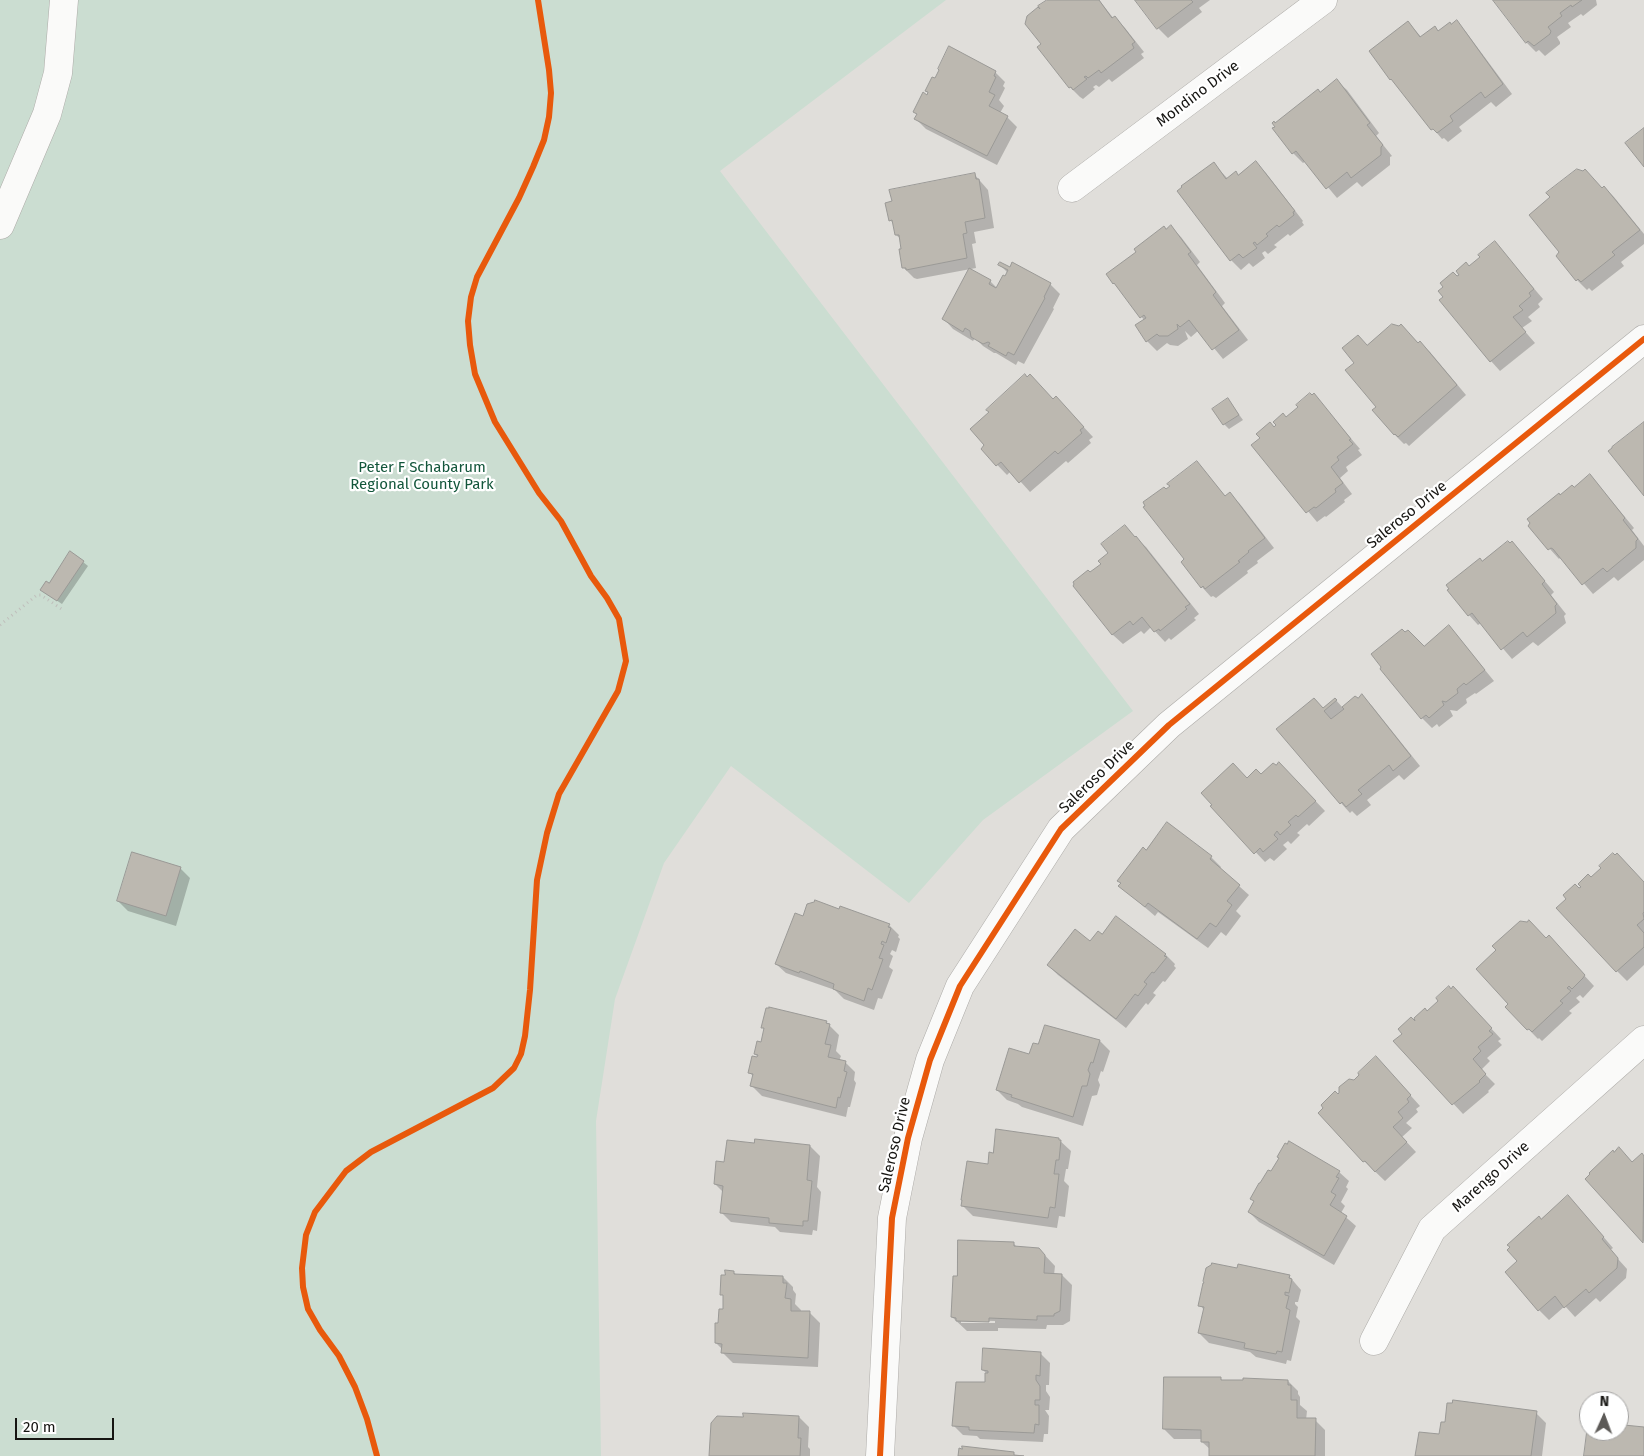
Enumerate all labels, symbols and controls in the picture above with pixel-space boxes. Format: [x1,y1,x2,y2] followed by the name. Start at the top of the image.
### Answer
[1153,57,1243,131] street label: Mondino Drive
[350,459,494,494] park label: Peter F Schabarum Regional County Park
[1363,477,1451,553] street label: Saleroso Drive
[1056,737,1138,817] street label: Saleroso Drive
[875,1095,915,1195] street label: Saleroso Drive
[1449,1138,1533,1216] street label: Marengo Drive
[1579,1391,1629,1441] north arrow
[1600,1393,1609,1410] text: N
[18,1408,116,1440] scale bar
[23,1418,56,1436] text: 20 m

